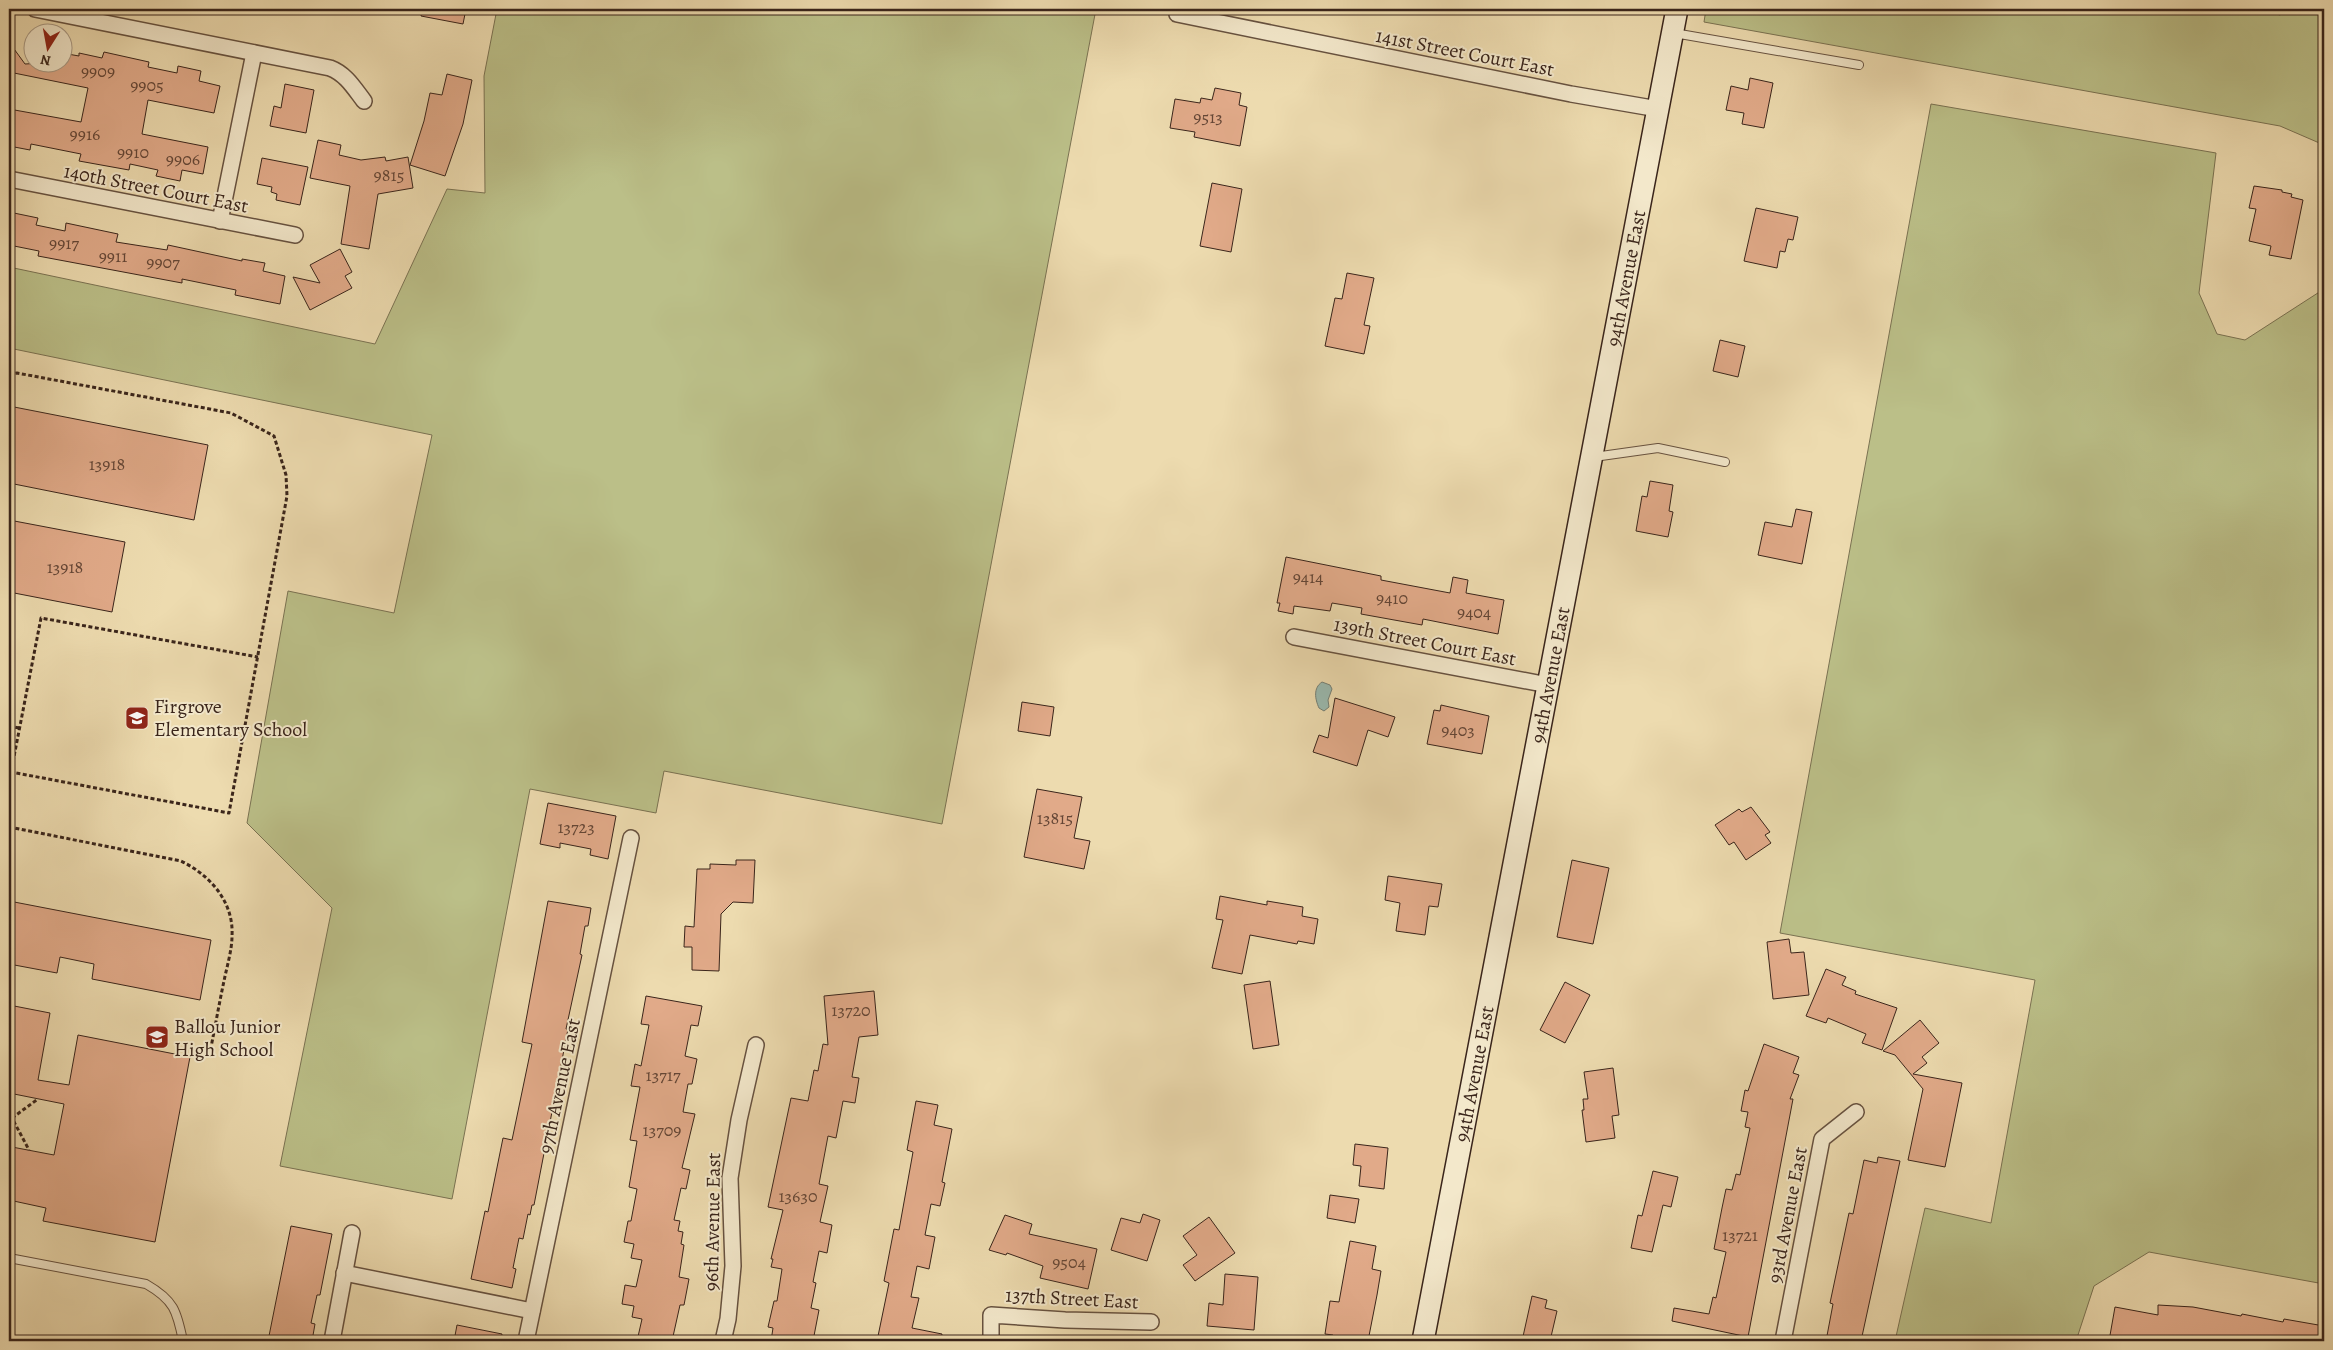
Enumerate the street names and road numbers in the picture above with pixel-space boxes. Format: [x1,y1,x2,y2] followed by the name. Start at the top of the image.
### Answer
[1373,22,1557,83] street label: 141st Street Court East
[61,157,251,220] street label: 140th Street Court East
[1600,207,1652,349] street label: 94th Avenue East
[1524,604,1577,746] street label: 94th Avenue East
[1331,611,1519,672] street label: 139th Street Court East
[1448,1003,1501,1144] street label: 94th Avenue East
[532,1016,587,1156] street label: 97th Avenue East
[1761,1144,1814,1286] street label: 93rd Avenue East
[698,1152,727,1291] street label: 96th Avenue East
[1005,1282,1140,1315] street label: 137th Street East

